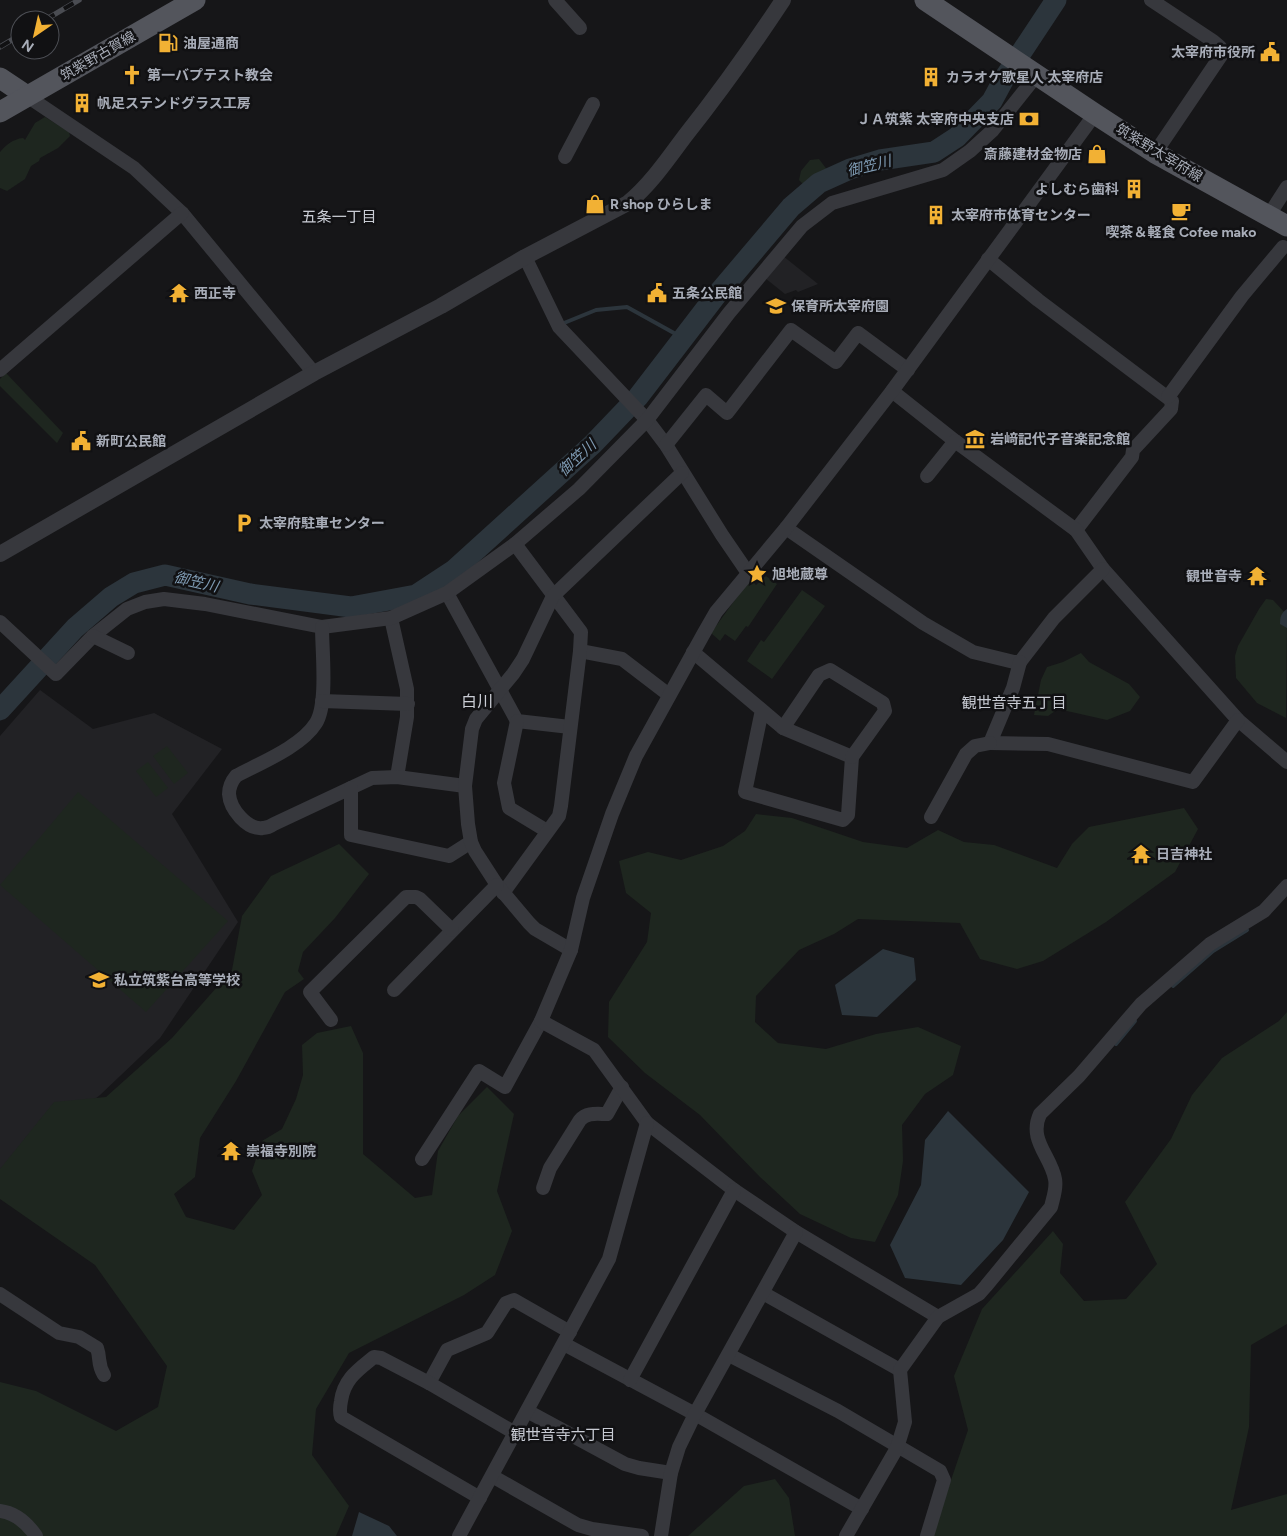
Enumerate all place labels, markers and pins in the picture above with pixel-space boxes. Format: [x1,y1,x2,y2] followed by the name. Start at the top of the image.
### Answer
[157,32,179,54] fuel station icon: 油屋通商
[183,35,239,52] place label: 油屋通商
[1259,41,1281,63] public building icon: 太宰府市役所
[1171,44,1255,61] place label: 太宰府市役所
[121,64,143,86] church icon: 第一バプテスト教会
[920,66,942,88] building icon: カラオケ歌星人 太宰府店
[147,67,273,84] place label: 第一バプテスト教会
[946,69,1103,86] place label: カラオケ歌星人 太宰府店
[71,92,93,114] building icon: 帆足ステンドグラス工房
[97,95,251,112] place label: 帆足ステンドグラス工房
[1018,108,1040,130] bank icon: ＪＡ筑紫 太宰府中央支店
[857,111,1014,128] place label: ＪＡ筑紫 太宰府中央支店
[1086,143,1108,165] shop icon: 斎藤建材金物店
[984,146,1082,163] place label: 斎藤建材金物店
[1123,178,1145,200] building icon: よしむら歯科
[1035,181,1119,198] place label: よしむら歯科
[584,193,606,215] shop icon: R shop ひらしま
[610,196,713,213] place label: R shop ひらしま
[1170,200,1192,222] cafe icon: 喫茶＆軽食 Cofee mako
[925,204,947,226] building icon: 太宰府市体育センター
[951,207,1091,224] place label: 太宰府市体育センター
[1106,224,1256,241] place label: 喫茶＆軽食 Cofee mako
[168,282,190,304] temple icon: 西正寺
[646,282,668,304] public building icon: 五条公民館
[194,285,236,302] place label: 西正寺
[672,285,742,302] place label: 五条公民館
[765,295,787,317] school or university icon: 保育所太宰府園
[791,298,889,315] place label: 保育所太宰府園
[964,428,986,450] museum icon: 岩﨑記代子音楽記念館
[70,430,92,452] public building icon: 新町公民館
[990,431,1130,448] place label: 岩﨑記代子音楽記念館
[96,433,166,450] place label: 新町公民館
[233,512,255,534] parking icon: 太宰府駐車センター
[259,515,385,532] place label: 太宰府駐車センター
[746,563,768,585] place icon: 旭地蔵尊
[1246,565,1268,587] temple icon: 観世音寺
[772,566,828,583] place label: 旭地蔵尊
[1186,568,1242,585] place label: 観世音寺
[1130,843,1152,865] temple icon: 日吉神社
[1156,846,1212,863] place label: 日吉神社
[88,969,110,991] school or university icon: 私立筑紫台高等学校
[114,972,240,989] place label: 私立筑紫台高等学校
[220,1140,242,1162] temple icon: 崇福寺別院
[246,1143,316,1160] place label: 崇福寺別院

